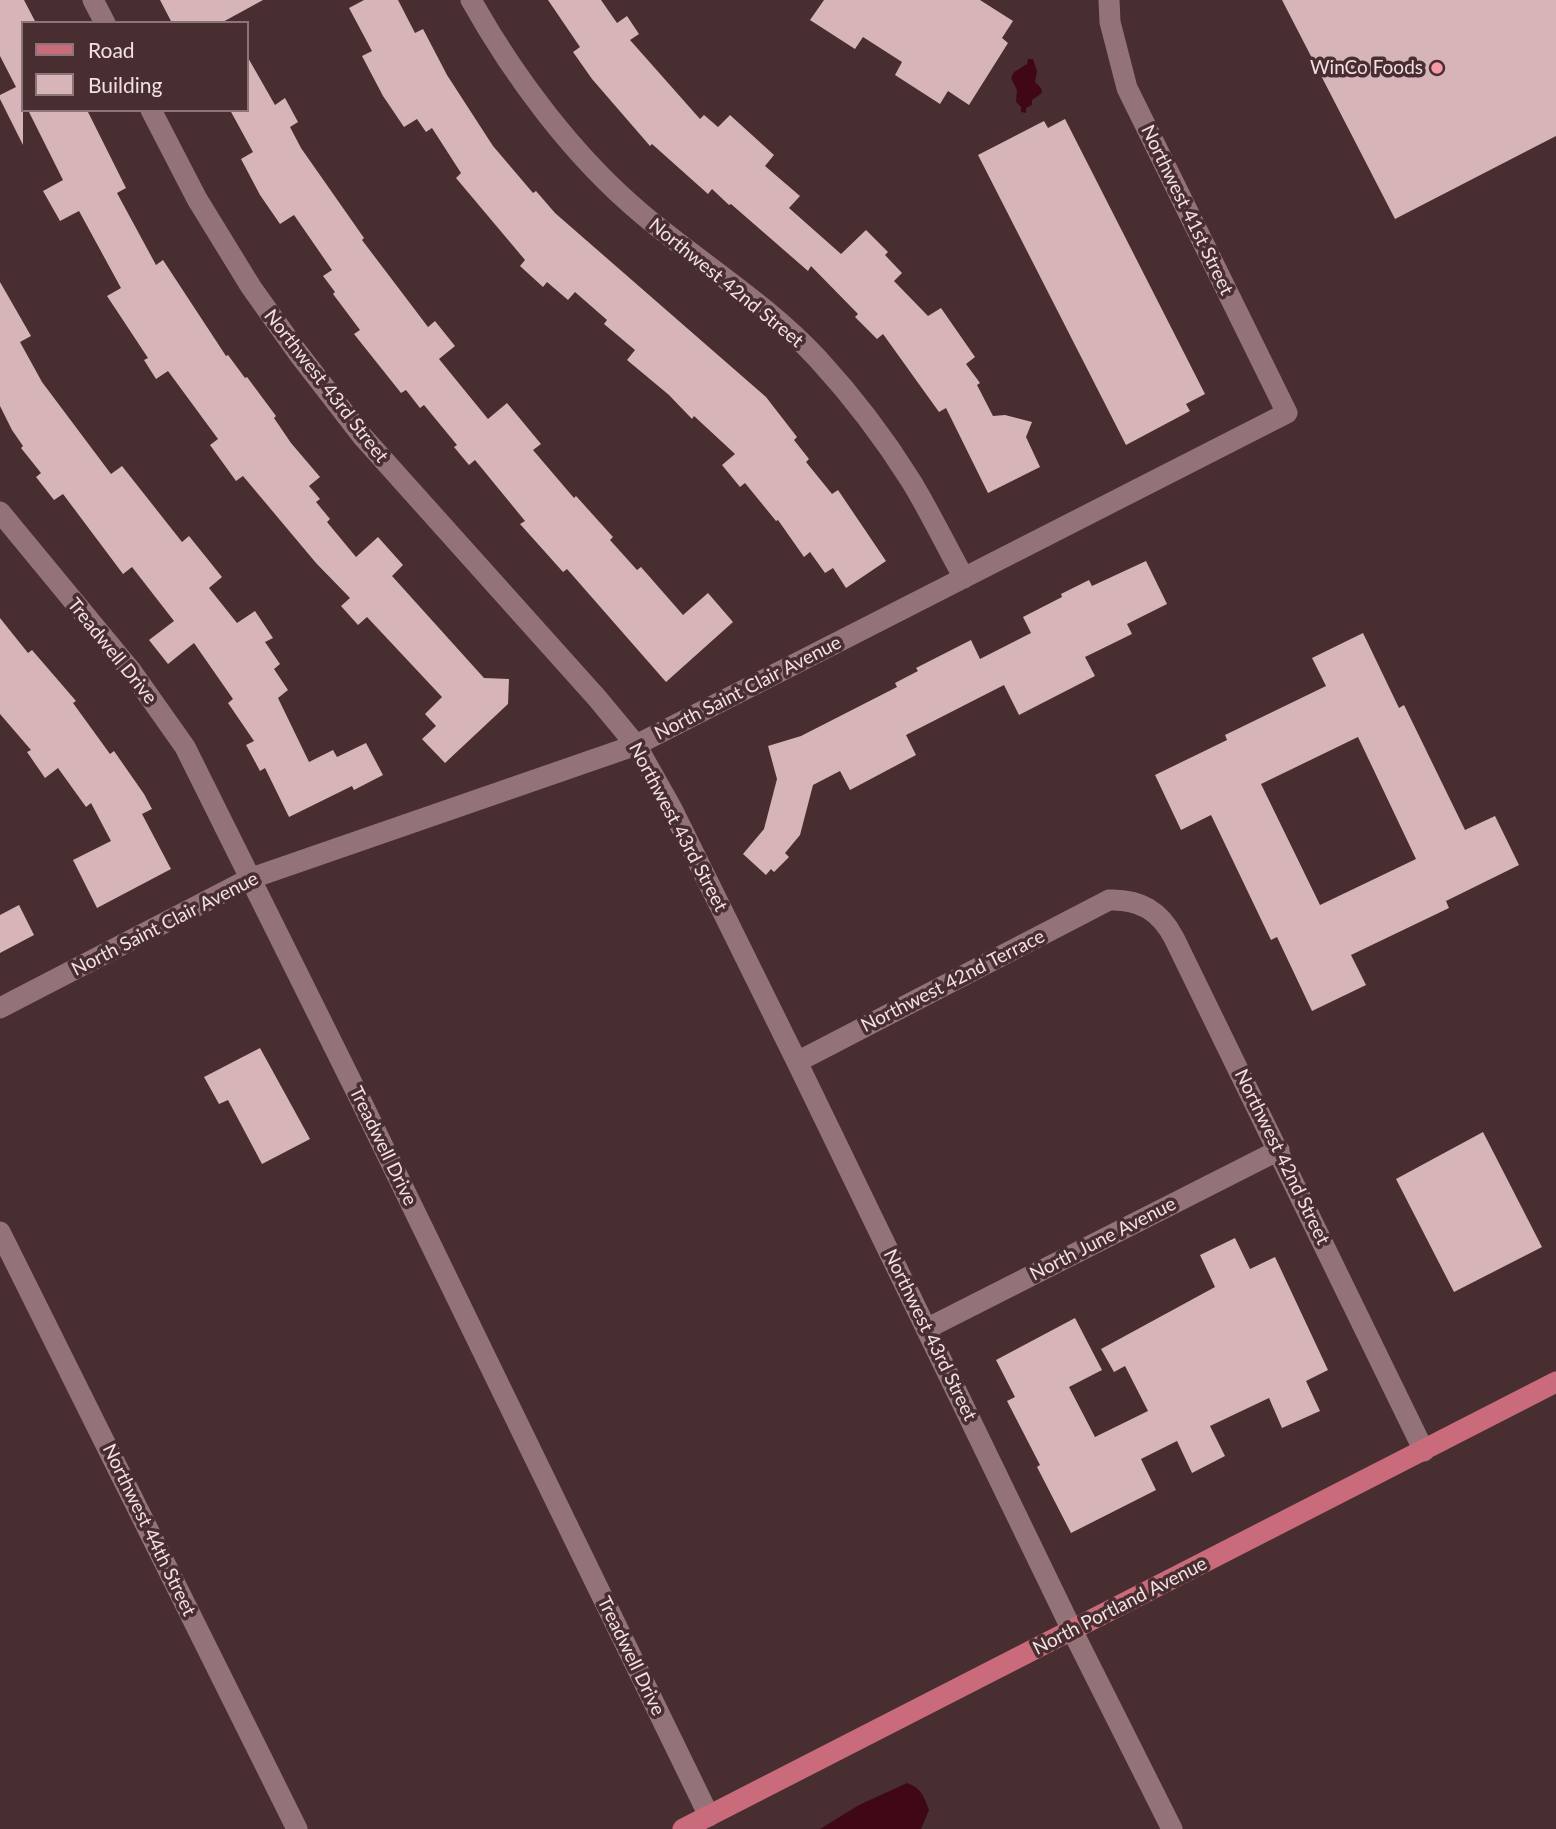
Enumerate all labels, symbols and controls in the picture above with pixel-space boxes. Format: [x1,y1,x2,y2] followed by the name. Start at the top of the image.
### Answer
[21,21,248,112] legend
[88,37,135,62] text: Road
[1310,57,1423,79] place label: WinCo Foods
[1429,60,1445,76] marker: WinCo Foods
[88,72,163,97] text: Building
[1136,121,1238,299] street label: Northwest 41st Street
[644,214,808,352] street label: Northwest 42nd Street
[259,305,393,467] street label: Northwest 43rd Street
[62,593,162,709] street label: Treadwell Drive
[651,631,845,745] street label: North Saint Clair Avenue
[624,739,732,915] street label: Northwest 43rd Street
[68,867,262,981] street label: North Saint Clair Avenue
[857,925,1049,1037] street label: Northwest 42nd Terrace
[1230,1066,1334,1248] street label: Northwest 42nd Street
[344,1083,422,1209] street label: Treadwell Drive
[1026,1192,1180,1286] street label: North June Avenue
[879,1245,981,1425] street label: Northwest 43rd Street
[97,1440,201,1620] street label: Northwest 44th Street
[1029,1552,1211,1660] street label: North Portland Avenue
[592,1593,670,1719] street label: Treadwell Drive

